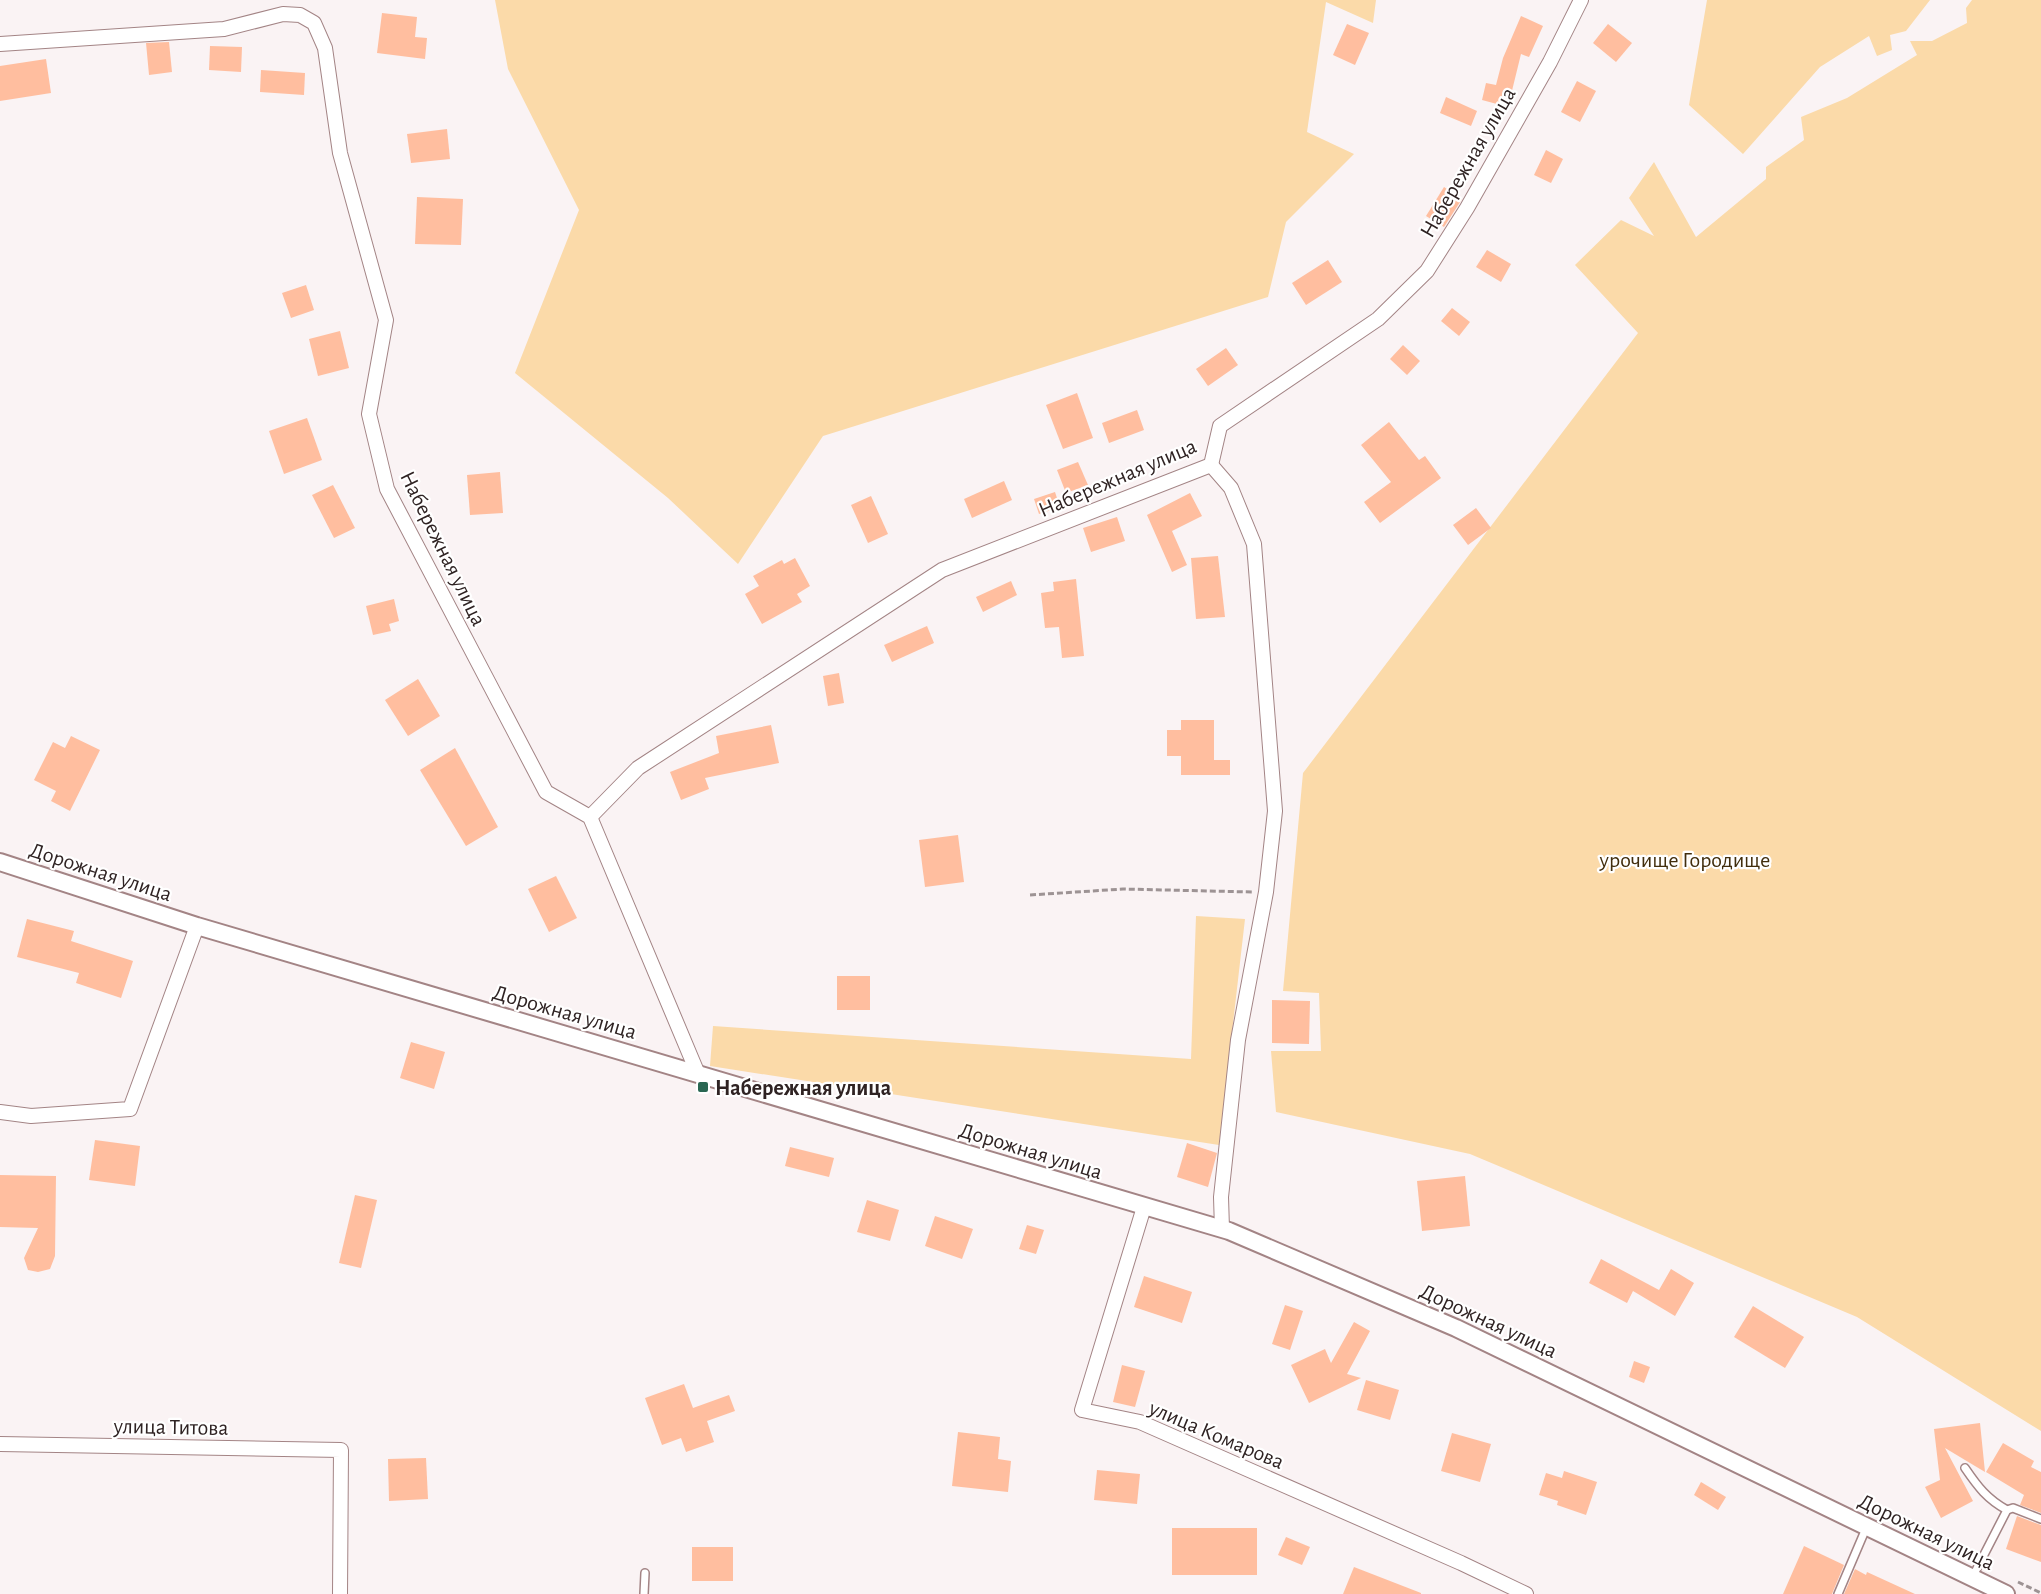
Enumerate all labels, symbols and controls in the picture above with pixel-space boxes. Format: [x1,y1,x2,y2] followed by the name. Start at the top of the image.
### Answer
[1416,84,1520,241] street label: Набережная улица
[1035,435,1200,521] street label: Набережная улица
[396,467,490,629] street label: Набережная улица
[27,839,175,905] street label: Дорожная улица
[1599,849,1770,871] park label: урочище Городище
[490,981,639,1043] street label: Дорожная улица
[715,1077,891,1100] place label: Набережная улица
[696,1080,710,1094] marker: Набережная улица
[957,1119,1105,1183] street label: Дорожная улица
[1417,1280,1561,1362] street label: Дорожная улица
[1145,1396,1287,1473] street label: улица Комарова
[112,1415,229,1439] street label: улица Титова
[1855,1489,1998,1574] street label: Дорожная улица

